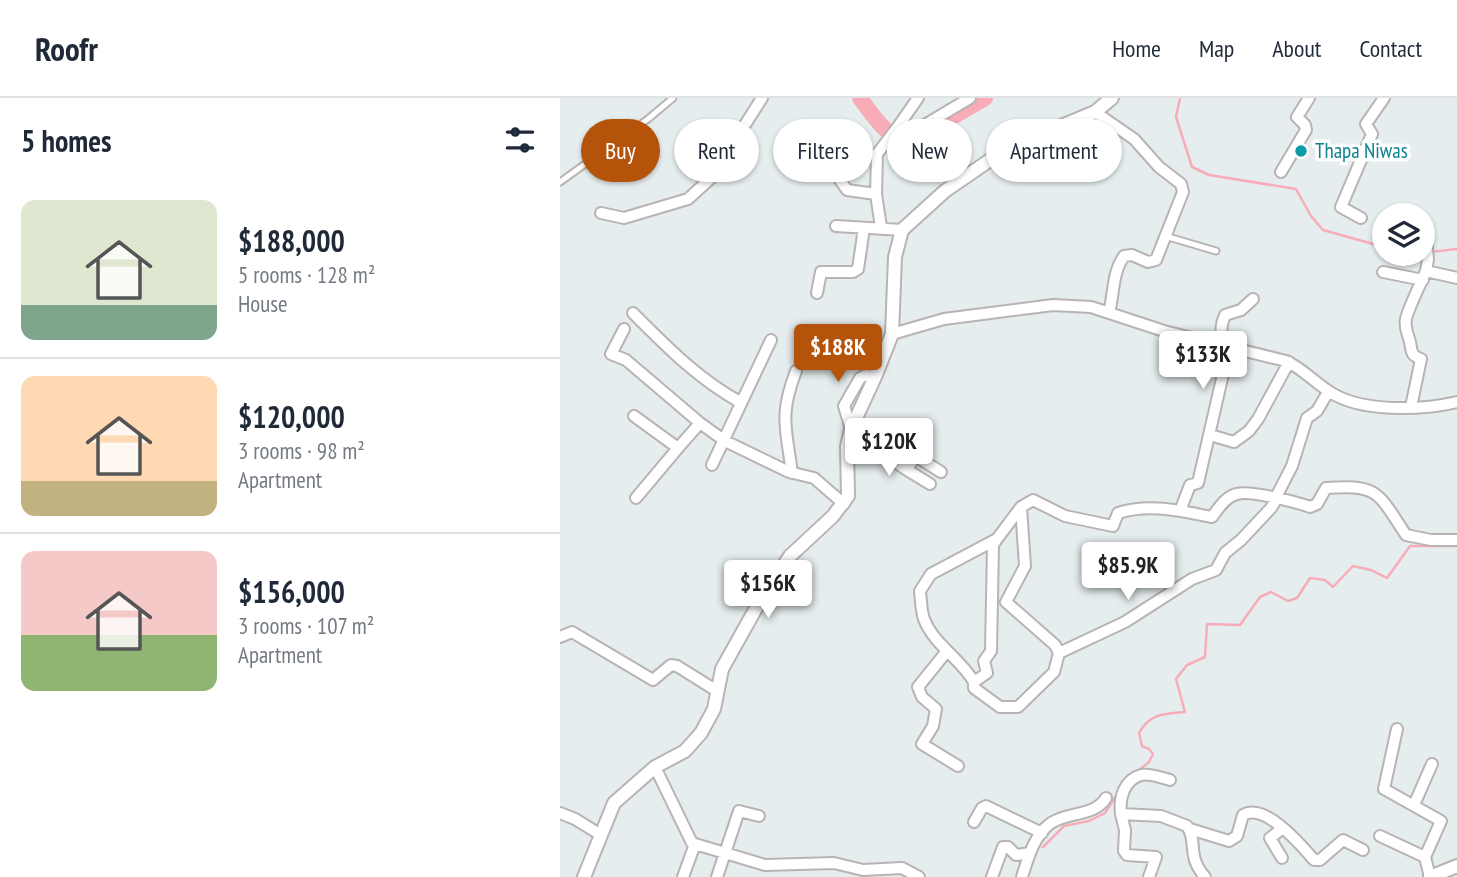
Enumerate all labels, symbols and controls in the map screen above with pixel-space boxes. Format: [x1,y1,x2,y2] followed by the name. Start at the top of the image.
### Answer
[35,27,98,70] text: Roofr
[1112,33,1161,64] text: Home
[1199,33,1234,64] text: Map
[1272,33,1321,64] text: About
[1359,33,1422,64] text: Contact
[581,119,660,182] chip: Buy
[674,119,759,182] chip: Rent
[773,119,873,182] chip: Filters
[887,119,972,182] chip: New
[986,119,1122,182] chip: Apartment
[21,121,112,160] text: 5 homes
[501,121,539,159] icon: filters
[1315,137,1408,164] place label: Thapa Niwas
[1293,143,1309,159] marker: Thapa Niwas
[1372,203,1435,266] map controls
[1372,203,1435,266] button: layers
[238,221,345,260] text: $188,000
[77,228,161,312] icon: home
[238,260,375,289] text: 5 rooms · 128 m²
[238,289,288,318] text: House
[789,324,887,384] pin: $188K
[1154,331,1252,391] pin: $133K
[810,332,866,361] text: $188K
[1175,339,1231,368] text: $133K
[238,397,345,436] text: $120,000
[77,404,161,488] icon: home
[840,418,938,478] pin: $120K
[861,426,917,455] text: $120K
[238,436,365,465] text: 3 rooms · 98 m²
[238,465,322,494] text: Apartment
[1071,542,1185,602] pin: $85.9K
[1098,550,1158,579] text: $85.9K
[719,560,817,620] pin: $156K
[740,568,796,597] text: $156K
[238,572,345,611] text: $156,000
[77,579,161,663] icon: home
[238,611,374,640] text: 3 rooms · 107 m²
[238,640,322,669] text: Apartment

